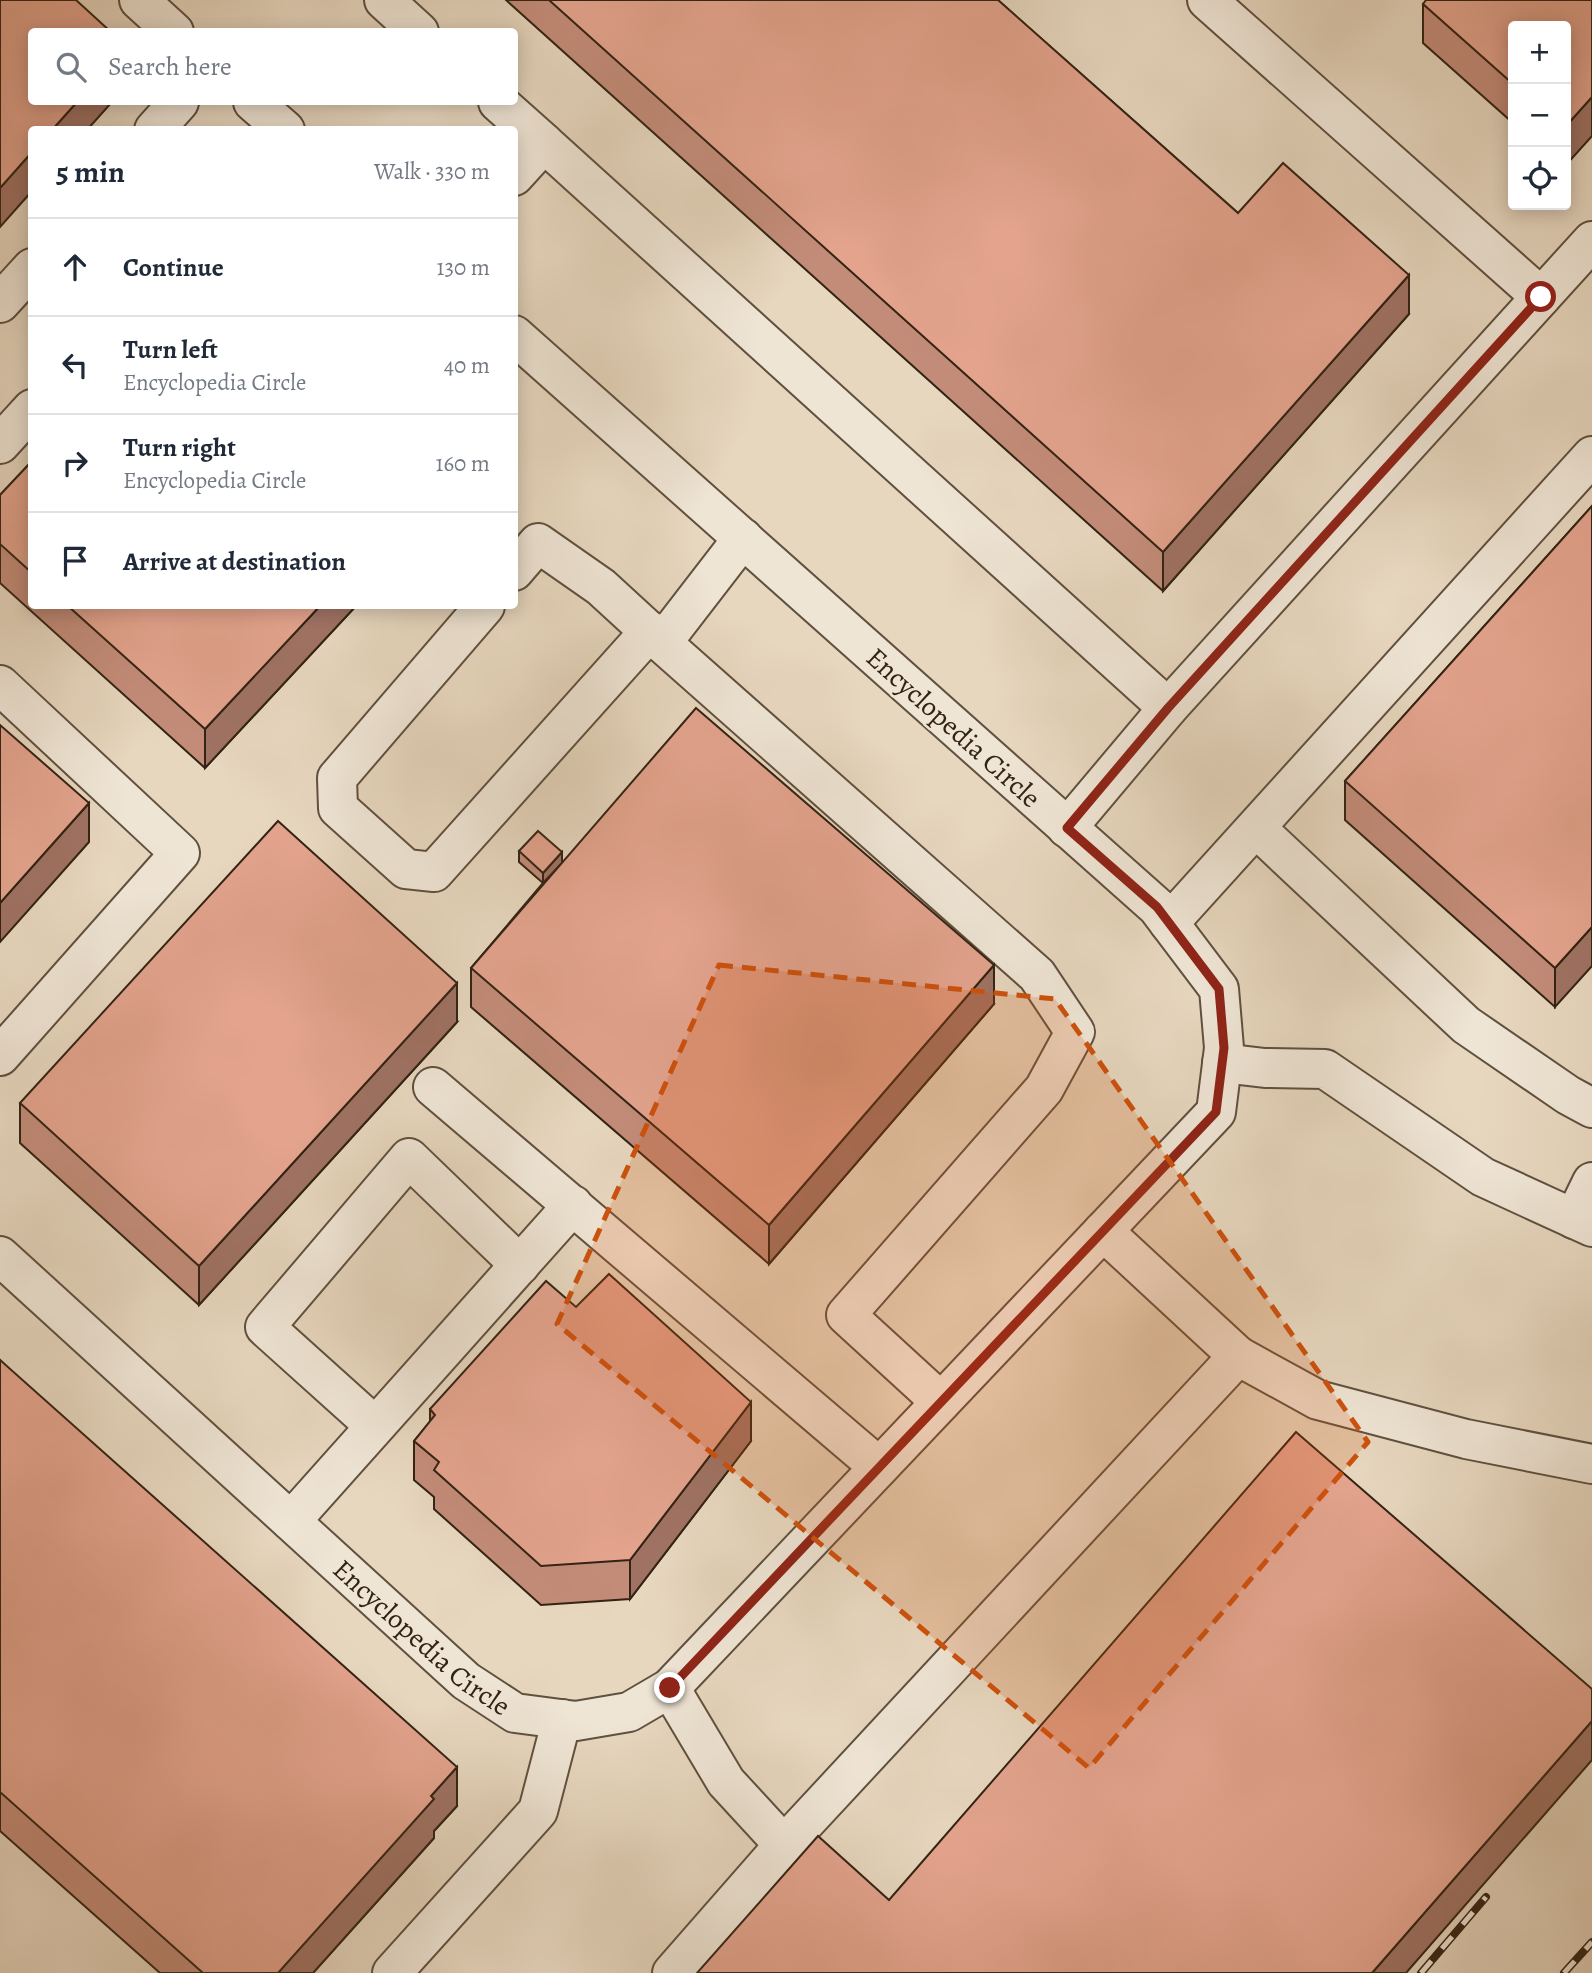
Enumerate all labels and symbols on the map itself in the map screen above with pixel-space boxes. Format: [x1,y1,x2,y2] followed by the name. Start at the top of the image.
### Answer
[1525,281,1556,312] route start
[858,639,1049,816] street label: Encyclopedia Circle
[324,1551,518,1725] street label: Encyclopedia Circle
[654,1672,685,1703] route end

